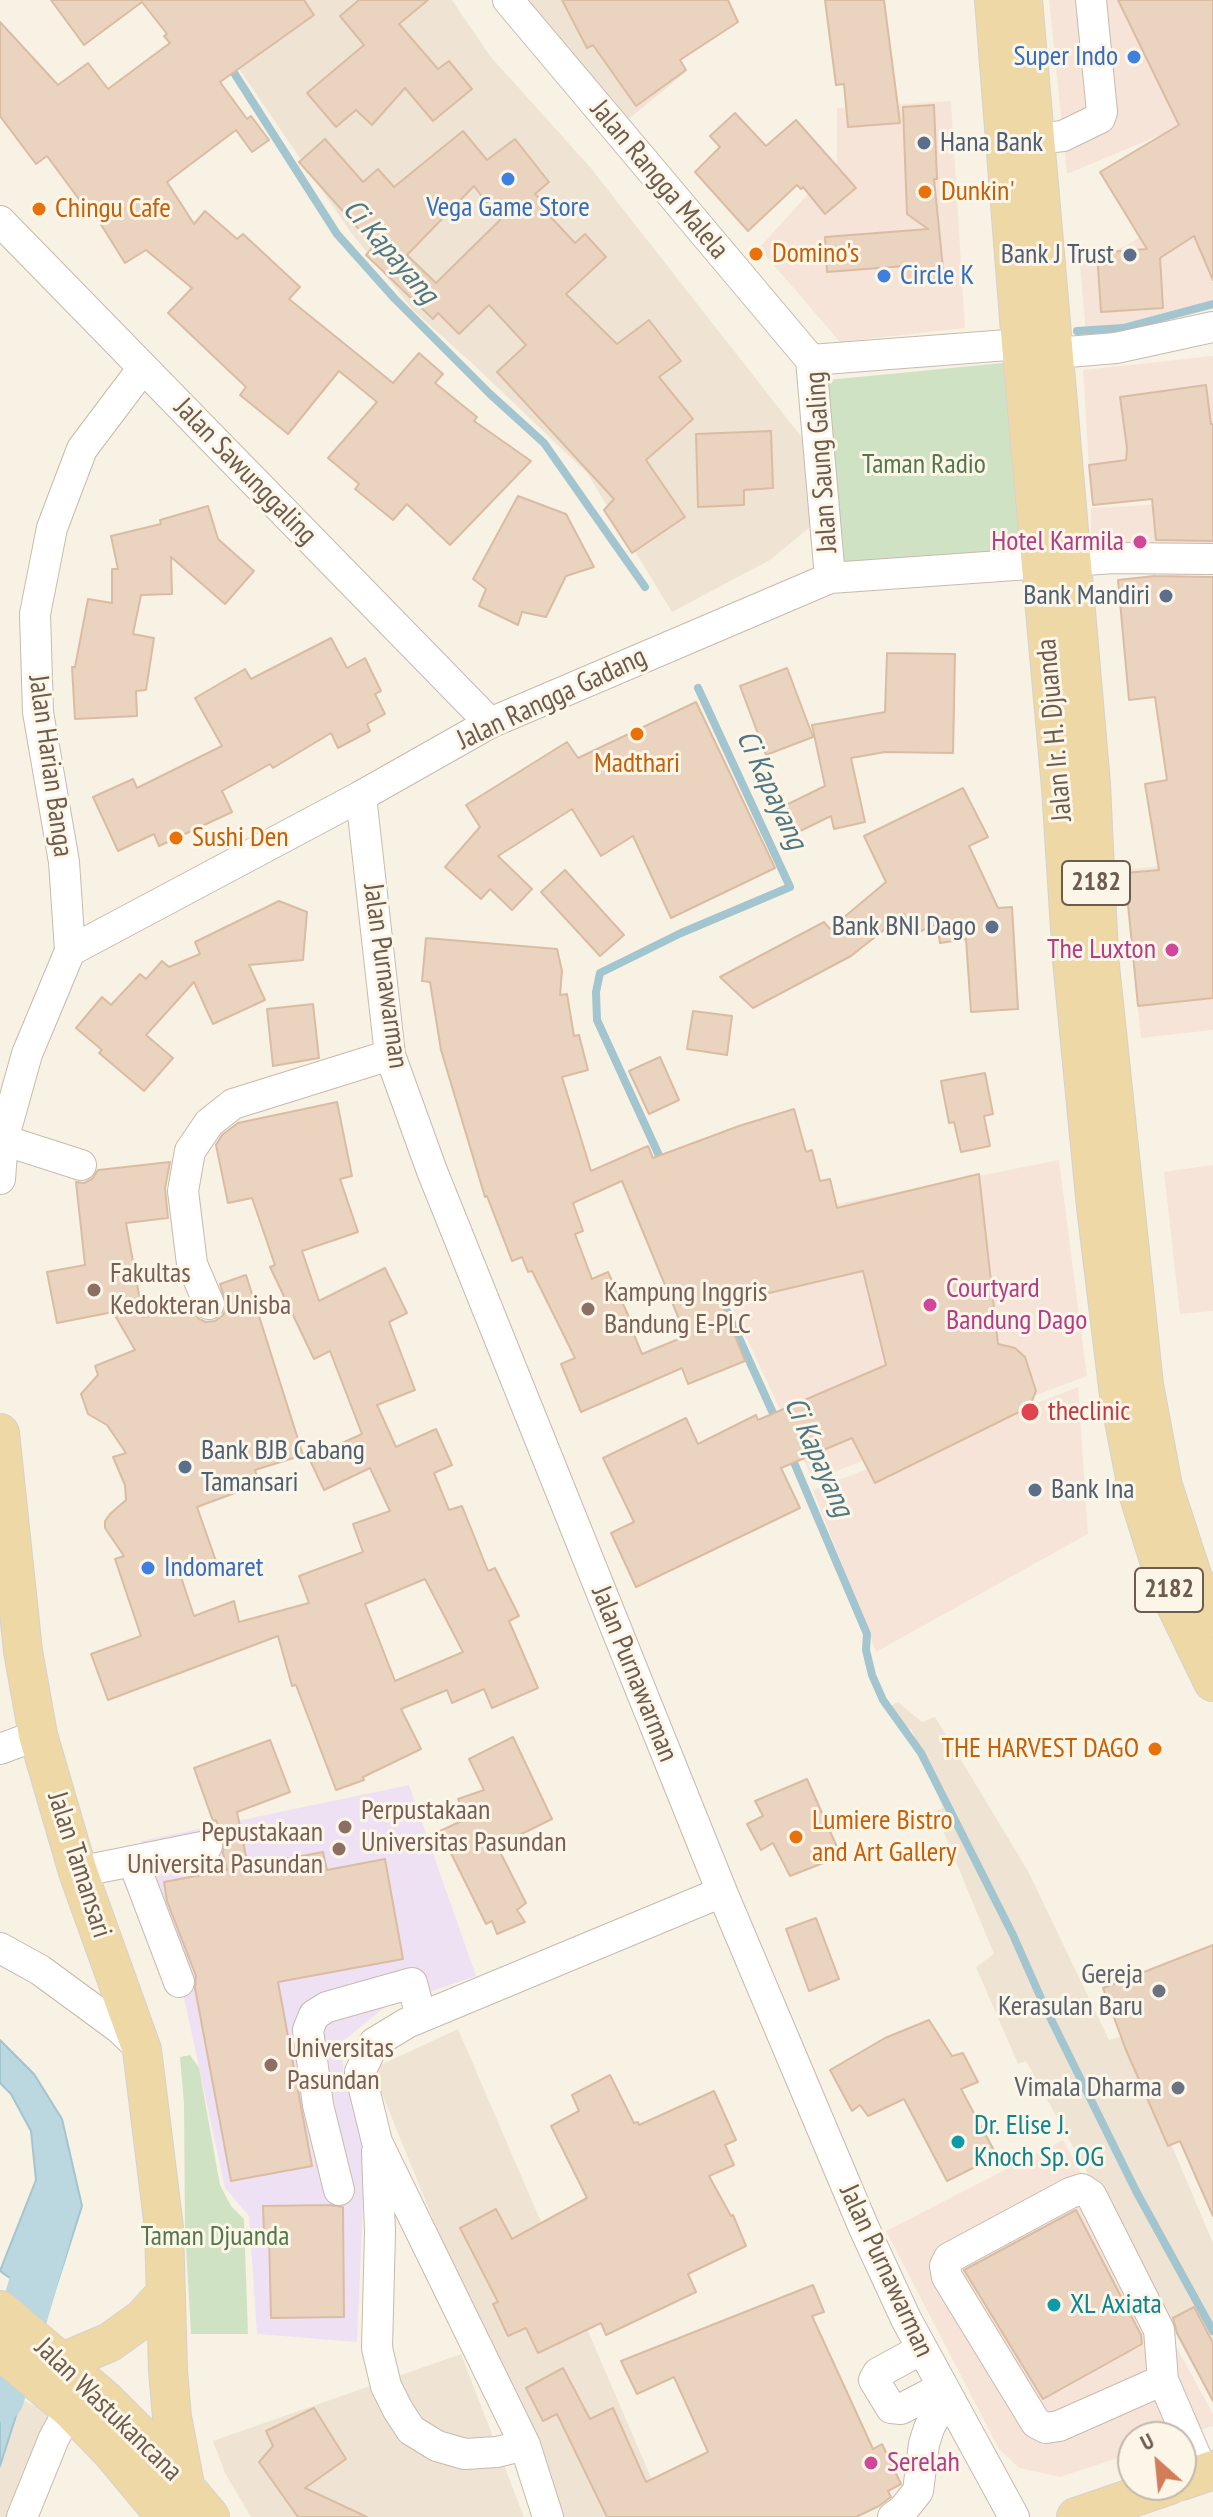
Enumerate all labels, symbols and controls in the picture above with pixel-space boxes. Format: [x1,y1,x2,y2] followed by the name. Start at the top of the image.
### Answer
[1013,40,1118,74] place label: Super Indo
[1125,48,1143,66] marker: Super Indo
[583,94,735,266] street label: Jalan Rangga Malela
[940,126,1043,160] place label: Hana Bank
[915,134,933,152] marker: Hana Bank
[499,170,517,188] marker: Vega Game Store
[941,175,1014,209] place label: Dunkin'
[916,183,934,201] marker: Dunkin'
[426,191,590,225] place label: Vega Game Store
[55,192,171,226] place label: Chingu Cafe
[335,192,445,312] water label: Ci Kapayang
[30,200,48,218] marker: Chingu Cafe
[772,237,859,271] place label: Domino's
[1001,238,1114,272] place label: Bank J Trust
[747,245,765,263] marker: Domino's
[1121,246,1139,264] marker: Bank J Trust
[900,259,974,293] place label: Circle K
[875,267,893,285] marker: Circle K
[799,370,845,554] street label: Jalan Saung Galing
[167,392,323,552] street label: Jalan Sawunggaling
[862,448,986,482] park label: Taman Radio
[991,525,1124,559] place label: Hotel Karmila
[1131,533,1149,551] marker: Hotel Karmila
[1023,579,1150,613] place label: Bank Mandiri
[1157,587,1175,605] marker: Bank Mandiri
[1030,637,1080,823] street label: Jalan Ir. H. Djuanda
[452,640,652,758] street label: Jalan Rangga Gadang
[21,673,79,859] street label: Jalan Harian Banga
[628,725,646,743] marker: Madthari
[728,725,814,855] water label: Ci Kapayang
[594,747,680,781] place label: Madthari
[192,821,288,855] place label: Sushi Den
[167,829,185,847] marker: Sushi Den
[1062,861,1130,905] road number: 2182
[355,881,415,1071] street label: Jalan Purnawarman
[832,910,976,944] place label: Bank BNI Dago
[983,918,1001,936] marker: Bank BNI Dago
[1047,933,1156,967] place label: The Luxton
[1163,941,1181,959] marker: The Luxton
[110,1257,291,1323] place label: Fakultas Kedokteran Unisba
[946,1272,1087,1338] place label: Courtyard Bandung Dago
[604,1276,768,1342] place label: Kampung Inggris Bandung E-PLC
[85,1281,103,1299] marker: Fakultas Kedokteran Unisba
[921,1296,939,1314] marker: Courtyard Bandung Dago
[579,1300,597,1318] marker: Kampung Inggris Bandung E-PLC
[776,1392,860,1522] water label: Ci Kapayang
[1048,1395,1130,1429] place label: theclinic
[1019,1401,1041,1423] marker: theclinic
[201,1434,365,1500] place label: Bank BJB Cabang Tamansari
[176,1458,194,1476] marker: Bank BJB Cabang Tamansari
[1051,1473,1134,1507] place label: Bank Ina
[1026,1481,1044,1499] marker: Bank Ina
[164,1551,263,1585] place label: Indomaret
[139,1559,157,1577] marker: Indomaret
[1135,1568,1203,1612] road number: 2182
[584,1581,684,1767] street label: Jalan Purnawarman
[942,1732,1139,1766] place label: THE HARVEST DAGO
[1146,1740,1164,1758] marker: THE HARVEST DAGO
[40,1788,118,1942] street label: Jalan Tamansari
[361,1794,566,1860] place label: Perpustakaan Universitas Pasundan
[812,1804,957,1870] place label: Lumiere Bistro and Art Gallery
[127,1816,323,1882] place label: Pepustakaan Universita Pasundan
[336,1818,354,1836] marker: Perpustakaan Universitas Pasundan
[787,1828,805,1846] marker: Lumiere Bistro and Art Gallery
[330,1840,348,1858] marker: Pepustakaan Universita Pasundan
[998,1958,1143,2024] place label: Gereja Kerasulan Baru
[1150,1982,1168,2000] marker: Gereja Kerasulan Baru
[287,2032,394,2098] place label: Universitas Pasundan
[262,2056,280,2074] marker: Universitas Pasundan
[1015,2071,1162,2105] place label: Vimala Dharma
[1169,2079,1187,2097] marker: Vimala Dharma
[974,2109,1104,2175] place label: Dr. Elise J. Knoch Sp. OG
[949,2133,967,2151] marker: Dr. Elise J. Knoch Sp. OG
[831,2180,941,2362] street label: Jalan Purnawarman
[141,2220,289,2254] park label: Taman Djuanda
[1070,2288,1162,2322] place label: XL Axiata
[1045,2296,1063,2314] marker: XL Axiata
[28,2331,188,2489] street label: Jalan Wastukancana
[1117,2421,1197,2501] north arrow
[1136,2426,1158,2456] text: U
[887,2446,960,2480] place label: Serelah
[862,2454,880,2472] marker: Serelah

